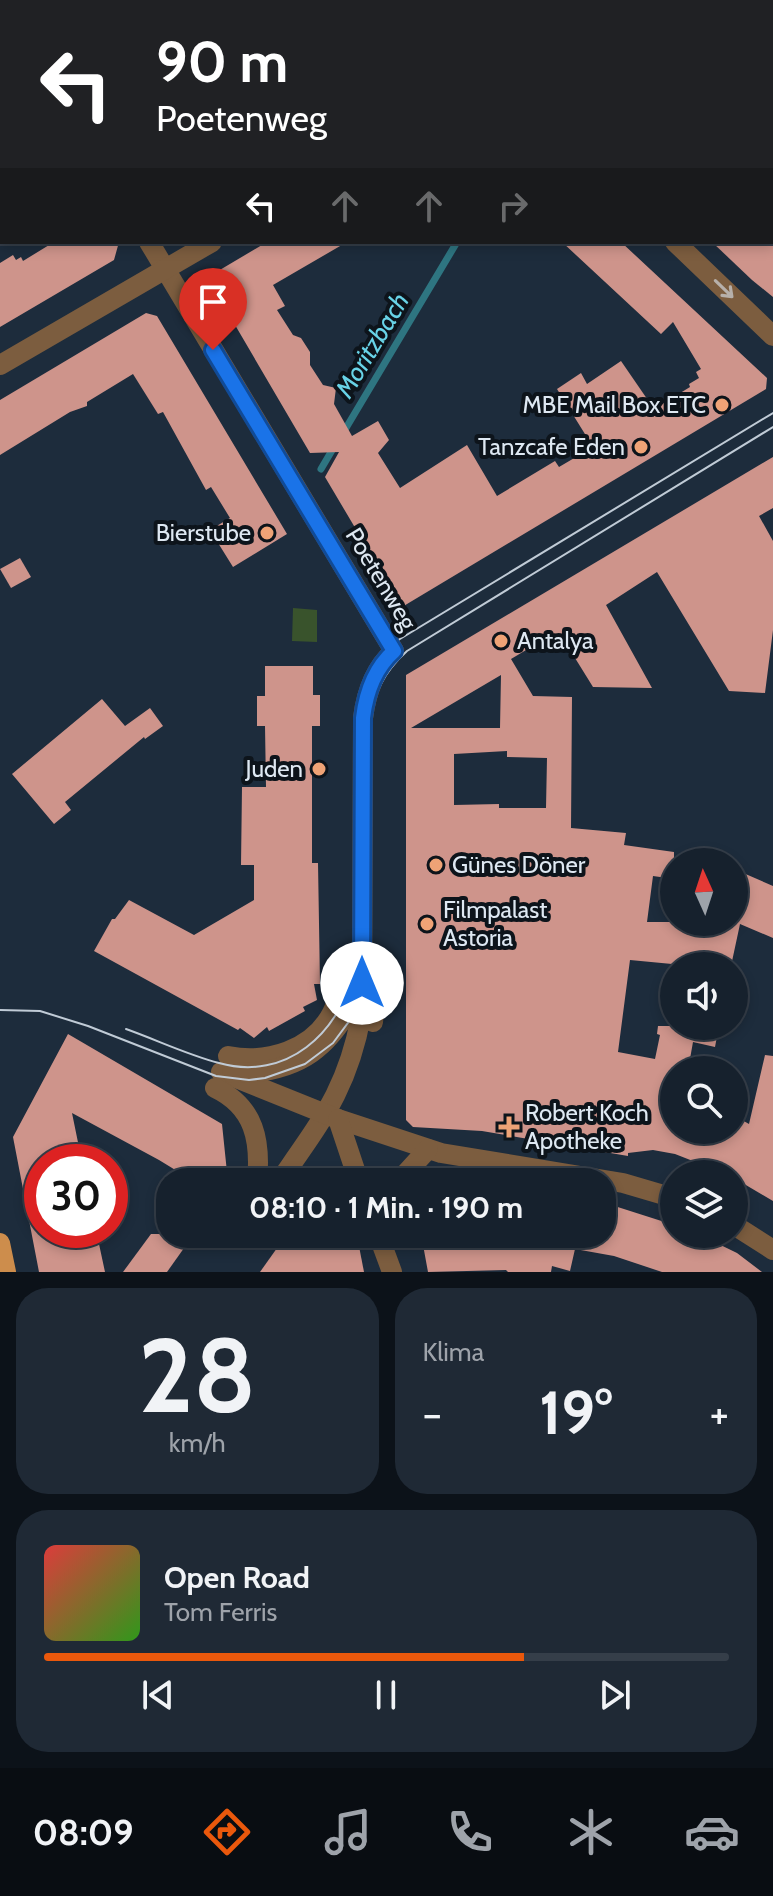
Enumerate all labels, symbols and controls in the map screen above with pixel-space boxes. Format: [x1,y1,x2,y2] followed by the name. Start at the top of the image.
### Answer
[156,28,288,96] text: 90 m
[24,32,128,136] icon: left
[156,96,327,140] text: Poetenweg
[239,184,283,228] icon: left
[323,184,367,228] icon: ahead
[407,184,451,228] icon: ahead
[491,184,535,228] icon: right
[179,268,247,350] pin
[714,279,733,298] one-way arrow
[191,280,235,324] icon: arrive
[328,287,416,404] water label: Moritzbach
[522,390,706,419] place label: MBE Mail Box ETC
[713,396,731,414] marker: MBE Mail Box ETC
[478,432,625,461] place label: Tanzcafe Eden
[632,438,650,456] marker: Tanzcafe Eden
[156,518,251,547] place label: Bierstube
[340,522,424,636] street label: Poetenweg
[258,524,276,542] marker: Bierstube
[517,626,594,655] place label: Antalya
[492,632,510,650] marker: Antalya
[245,754,303,783] place label: Juden
[310,760,328,778] marker: Juden
[660,848,748,936] north arrow
[660,848,748,1248] map controls
[452,850,586,879] place label: Günes Döner
[427,856,445,874] marker: Günes Döner
[443,895,547,952] place label: Filmpalast Astoria
[418,915,436,933] marker: Filmpalast Astoria
[320,941,404,1025] position arrow
[660,952,748,1040] button: sound
[660,1056,748,1144] button: search
[525,1098,649,1155] place label: Robert Koch Apotheke
[500,1118,518,1136] marker: Robert Koch Apotheke
[24,1144,128,1248] speed limit sign: 30
[660,1160,748,1248] button: layers
[249,1189,523,1226] text: 08:10 · 1 Min. · 190 m
[138,1312,256,1438] text: 28
[423,1336,484,1368] text: Klima
[539,1376,612,1449] text: 19°
[423,1387,442,1440] text: −
[710,1387,729,1440] text: +
[169,1427,226,1459] text: km/h
[164,1559,310,1596] text: Open Road
[164,1596,277,1628] text: Tom Ferris
[136,1673,180,1717] icon: previous
[364,1673,408,1717] icon: pause
[593,1673,637,1717] icon: next
[199,1804,255,1860] icon: directions
[320,1804,376,1860] icon: music
[442,1804,498,1860] icon: phone
[563,1804,619,1860] icon: climate
[684,1804,740,1860] icon: car
[33,1810,133,1854] text: 08:09

